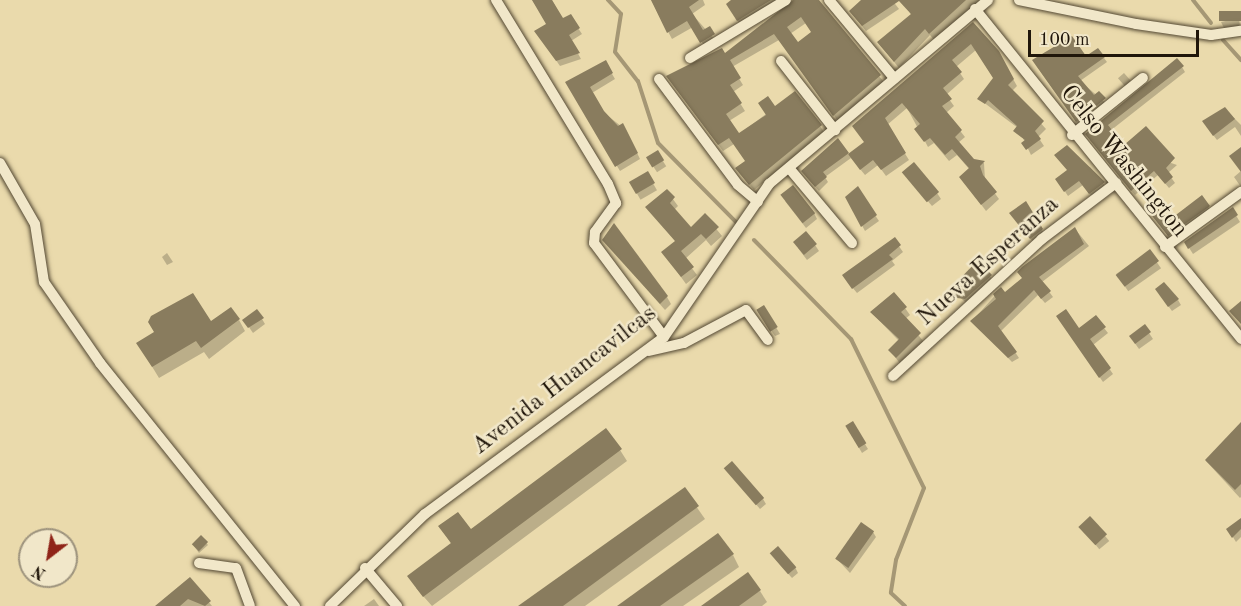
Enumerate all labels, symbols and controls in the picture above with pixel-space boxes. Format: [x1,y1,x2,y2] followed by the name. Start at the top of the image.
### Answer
[1031,18,1202,56] scale bar
[1039,31,1090,49] text: 100 m
[1053,80,1193,244] street label: Celso Washington
[912,191,1066,333] street label: Nueva Esperanza
[467,300,663,462] street label: Avenida Huancavilcas
[18,528,78,588] north arrow
[30,562,49,582] text: N

